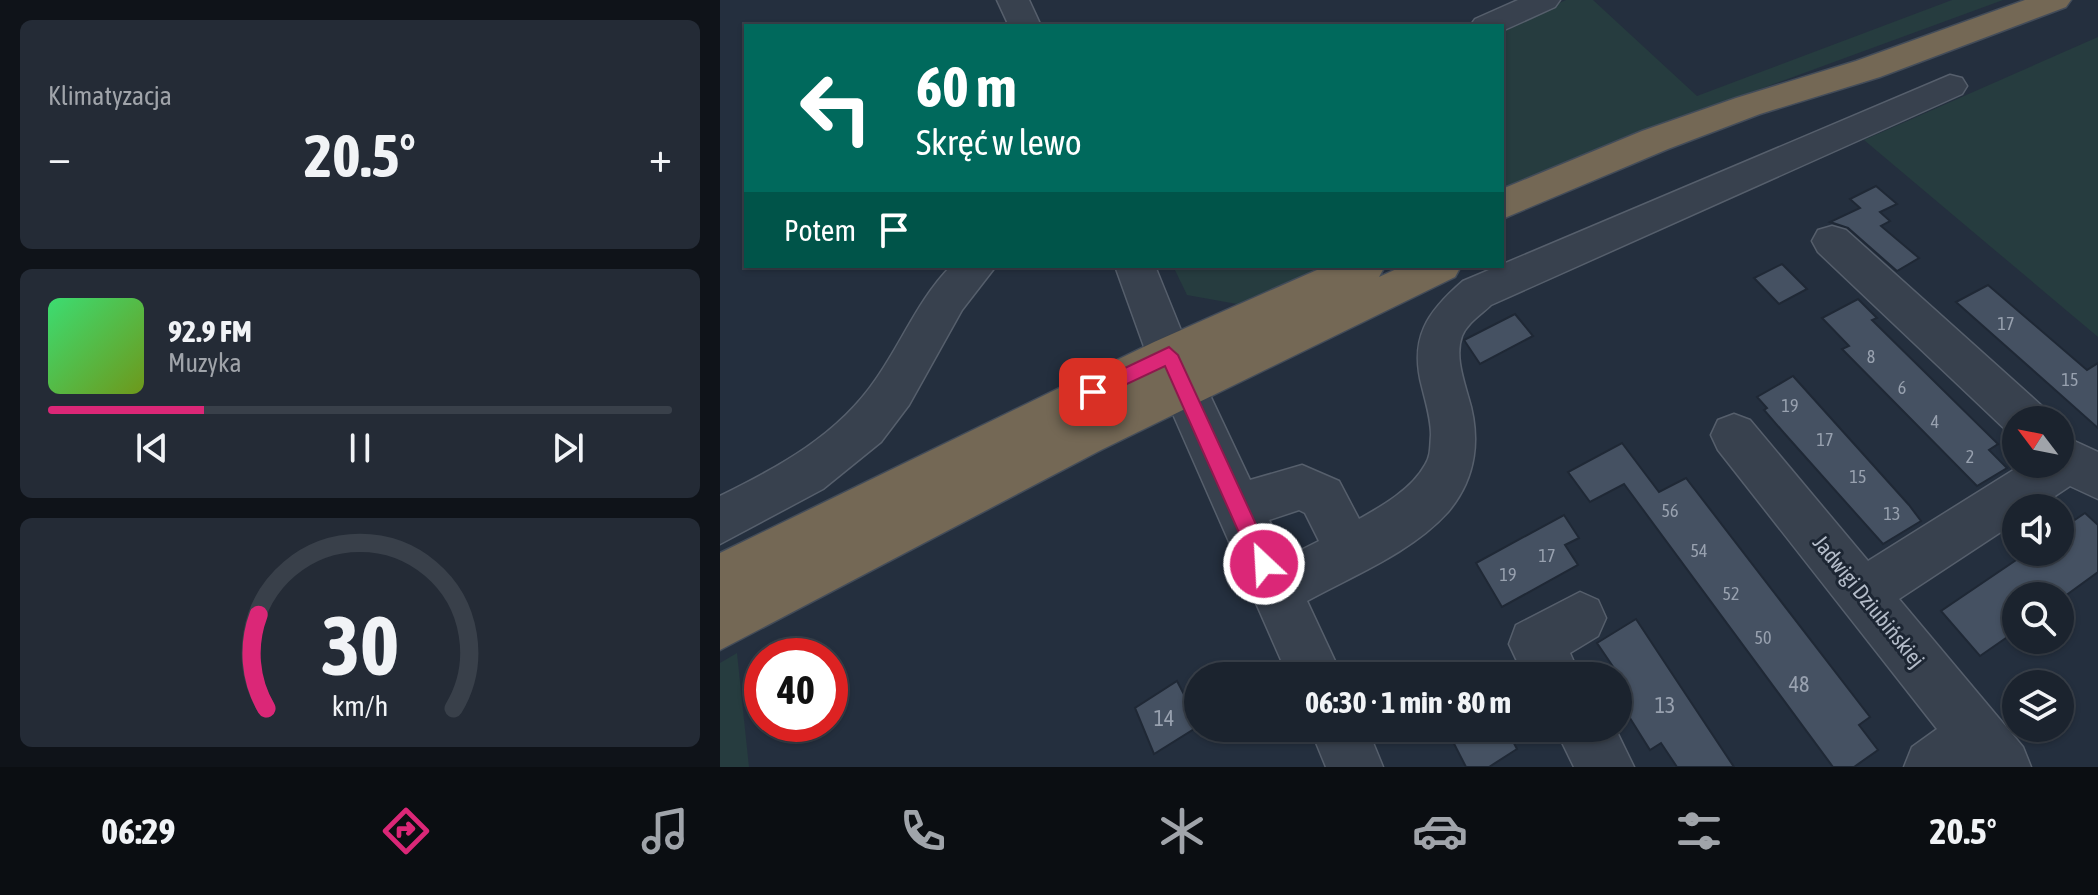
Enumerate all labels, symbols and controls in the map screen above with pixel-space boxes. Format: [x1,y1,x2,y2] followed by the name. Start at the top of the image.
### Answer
[916,55,1017,119] text: 60 m
[784,56,888,160] icon: left
[48,81,172,111] text: Klimatyzacja
[304,121,416,190] text: 20.5°
[916,121,1082,163] text: Skręć w lewo
[48,131,71,181] text: −
[649,131,672,181] text: +
[872,208,916,252] icon: arrive
[784,213,856,247] text: Potem
[1998,313,2014,334] house number: 17
[168,314,252,348] text: 92.9 FM
[1867,346,1875,367] house number: 8
[168,348,242,378] text: Muzyka
[1059,358,1127,426] pin
[2062,369,2078,390] house number: 15
[1071,370,1115,414] icon: arrive
[1898,377,1906,398] house number: 6
[1782,395,1798,416] house number: 19
[2002,406,2074,478] north arrow
[2002,406,2074,742] map controls
[1931,411,1939,432] house number: 4
[130,426,174,470] icon: previous
[338,426,382,470] icon: pause
[546,426,590,470] icon: next
[1817,429,1833,450] house number: 17
[1966,446,1974,467] house number: 2
[1850,466,1866,487] house number: 15
[2002,494,2074,566] button: sound
[1662,500,1678,521] house number: 56
[1884,503,1900,524] house number: 13
[1222,522,1306,606] position arrow
[1808,530,1930,672] street label: Jadwigi Dziubińskiej
[1691,540,1707,561] house number: 54
[1539,545,1555,566] house number: 17
[1500,564,1516,585] house number: 19
[2002,582,2074,654] button: search
[1723,583,1739,604] house number: 52
[321,596,399,692] text: 30
[1755,627,1771,648] house number: 50
[744,638,848,742] speed limit sign: 40
[2002,670,2074,742] button: layers
[1789,671,1809,697] house number: 48
[1305,685,1511,719] text: 06:30 · 1 min · 80 m
[332,689,388,722] text: km/h
[1655,692,1675,718] house number: 13
[1154,705,1174,731] house number: 14
[378,803,434,859] icon: directions
[637,803,693,859] icon: music
[895,803,951,859] icon: phone
[1154,803,1210,859] icon: climate
[1412,803,1468,859] icon: car
[1671,803,1727,859] icon: filters
[101,810,175,852] text: 06:29
[1930,810,1997,852] text: 20.5°

